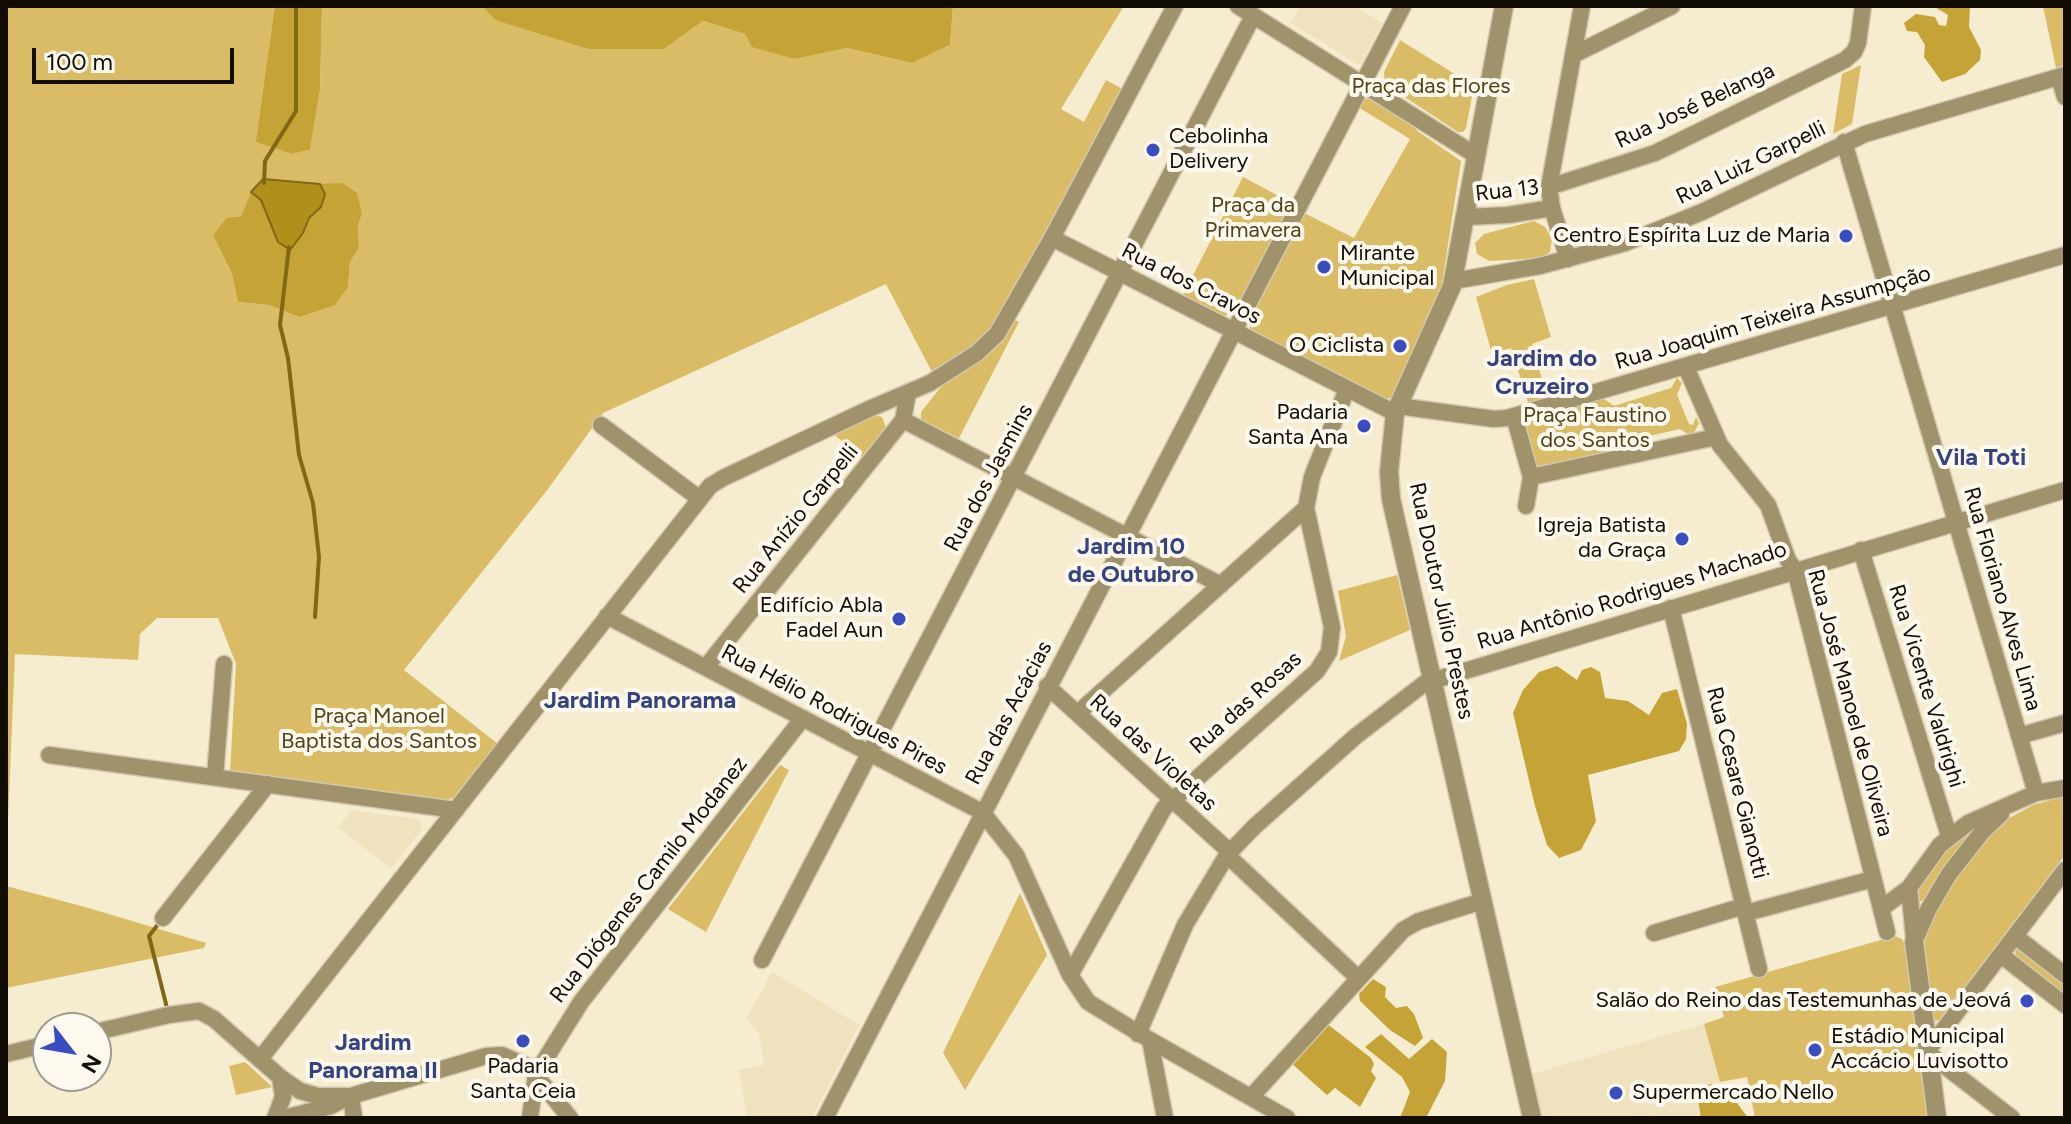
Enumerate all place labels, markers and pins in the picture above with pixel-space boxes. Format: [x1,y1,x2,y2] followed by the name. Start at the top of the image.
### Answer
[1169,124,1268,176] place label: Cebolinha Delivery
[1144,141,1162,159] marker: Cebolinha Delivery
[1553,223,1830,249] place label: Centro Espírita Luz de Maria
[1837,227,1855,245] marker: Centro Espírita Luz de Maria
[1340,241,1434,292] place label: Mirante Municipal
[1315,258,1333,276] marker: Mirante Municipal
[1289,333,1384,359] place label: O Ciclista
[1391,337,1409,355] marker: O Ciclista
[1248,400,1348,452] place label: Padaria Santa Ana
[1355,417,1373,435] marker: Padaria Santa Ana
[1537,513,1666,564] place label: Igreja Batista da Graça
[1673,530,1691,548] marker: Igreja Batista da Graça
[760,593,883,644] place label: Edifício Abla Fadel Aun
[890,610,908,628] marker: Edifício Abla Fadel Aun
[1595,988,2011,1014] place label: Salão do Reino das Testemunhas de Jeová
[2018,992,2036,1010] marker: Salão do Reino das Testemunhas de Jeová
[1831,1024,2009,1076] place label: Estádio Municipal Accácio Luvisotto
[514,1032,532,1050] marker: Padaria Santa Ceia
[1806,1041,1824,1059] marker: Estádio Municipal Accácio Luvisotto
[470,1054,576,1106] place label: Padaria Santa Ceia
[1632,1080,1834,1106] place label: Supermercado Nello
[1607,1084,1625,1102] marker: Supermercado Nello

